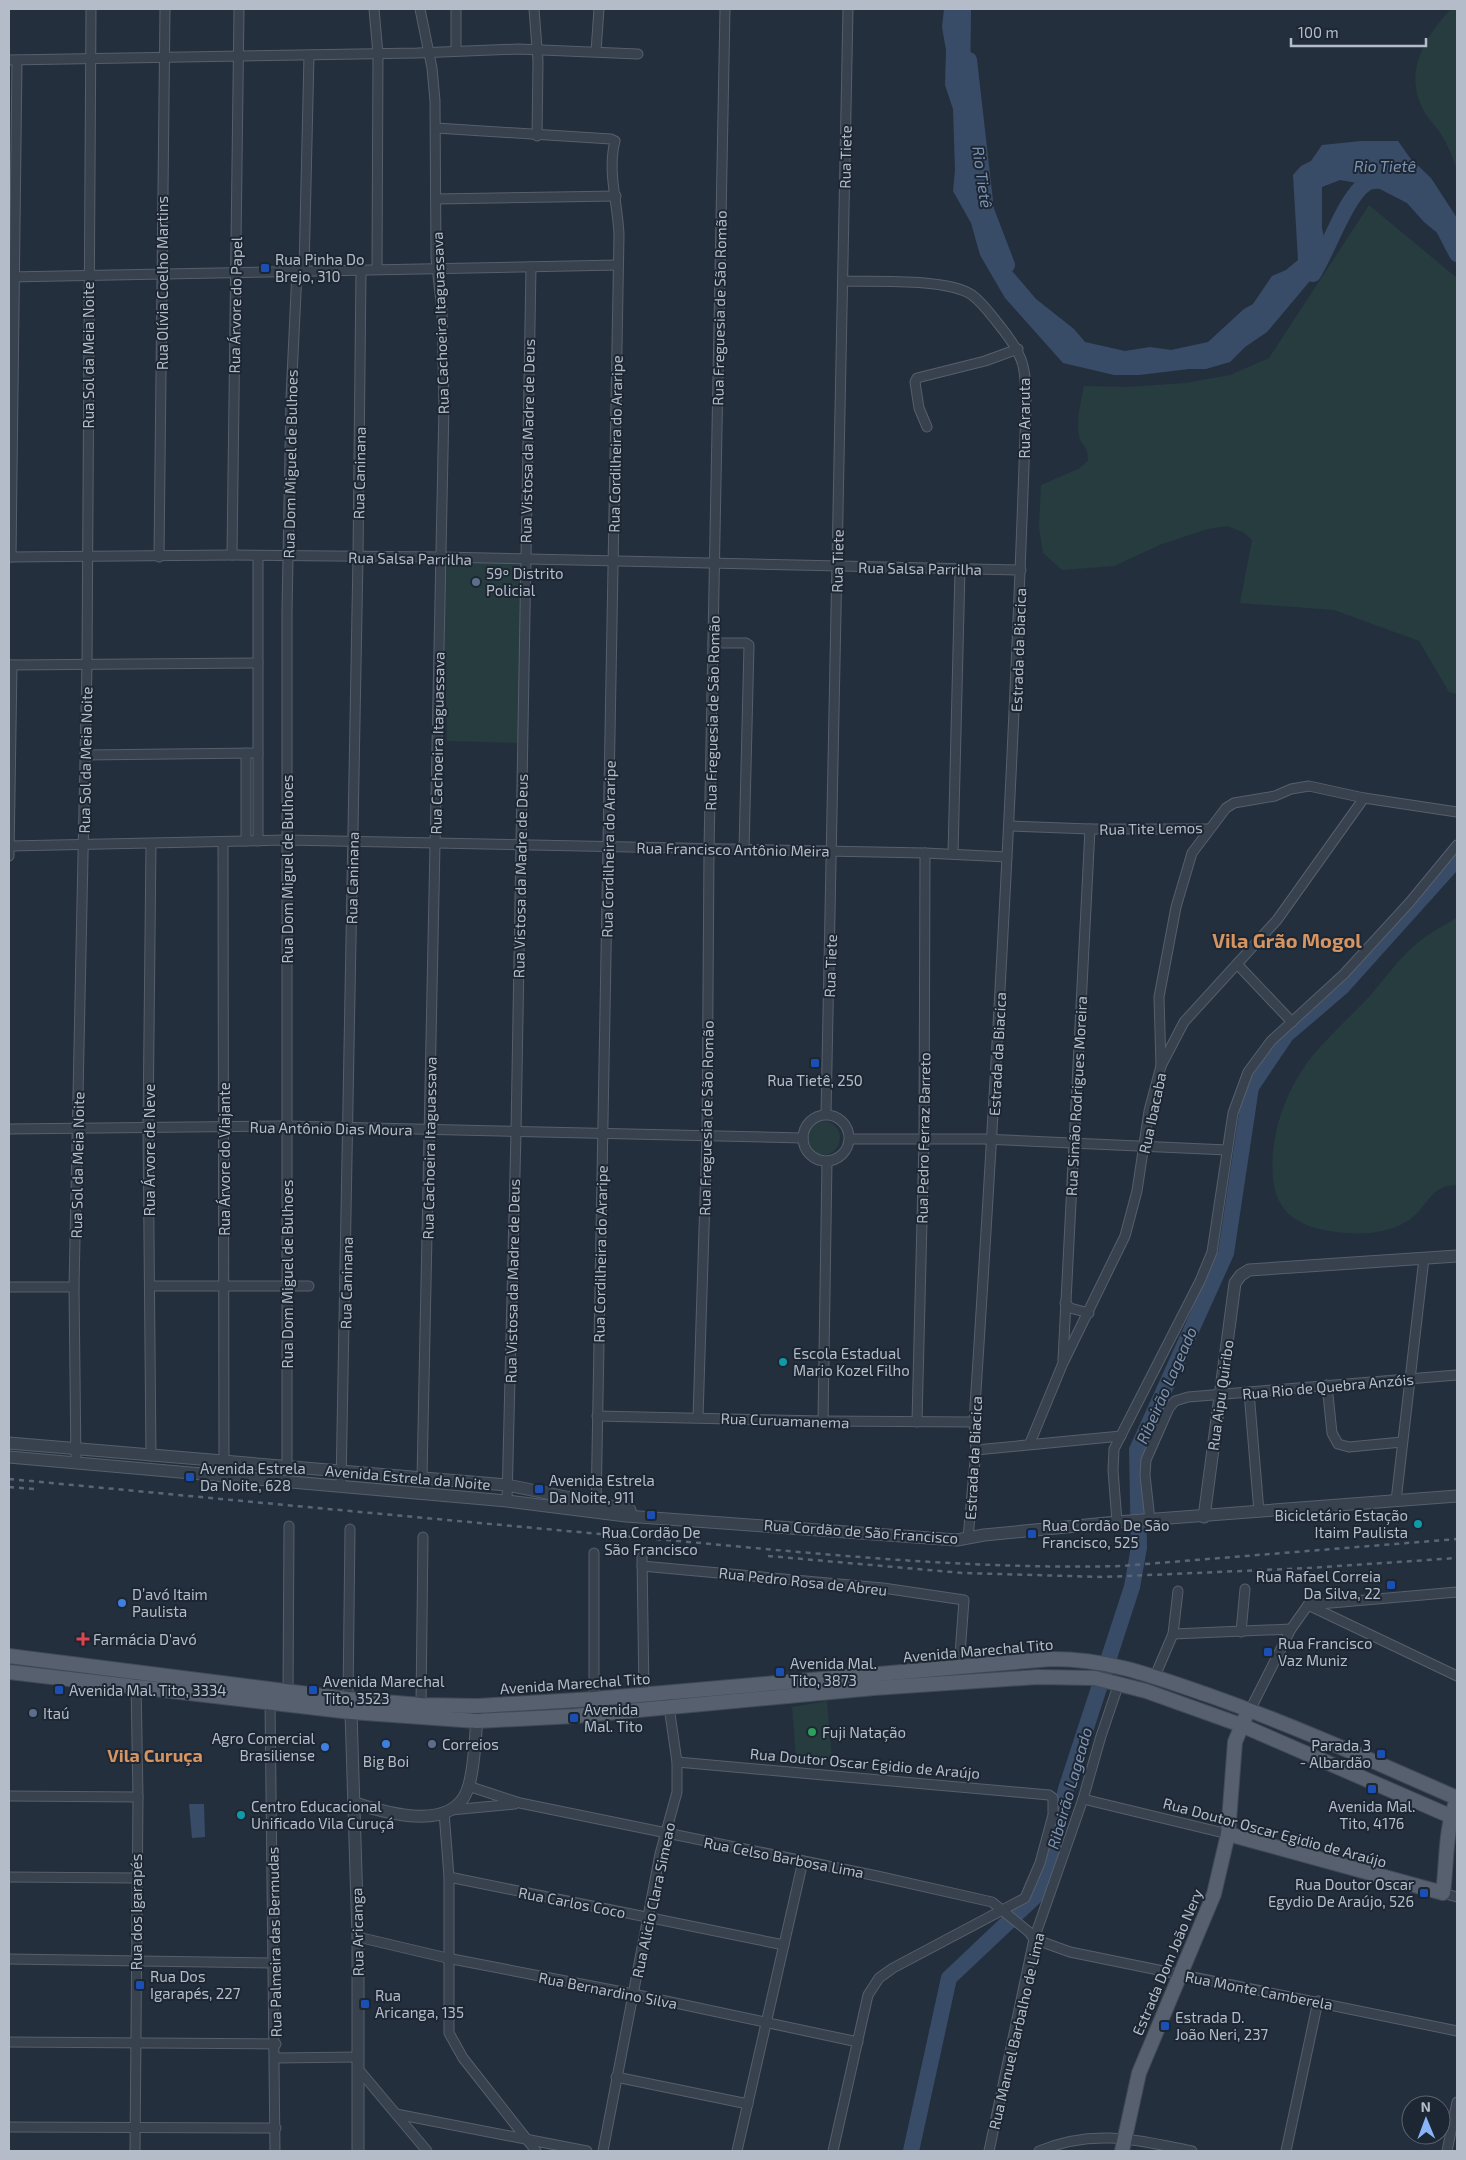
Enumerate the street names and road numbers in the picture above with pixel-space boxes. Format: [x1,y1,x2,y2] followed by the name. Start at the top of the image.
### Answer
[835,125,855,189] street label: Rua Tiete
[153,196,171,370] street label: Rua Olívia Coelho Martins
[708,210,730,406] street label: Rua Freguesia de São Romão
[428,231,452,415] street label: Rua Cachoeira Itaguassava
[225,236,245,373] street label: Rua Árvore do Papel
[79,281,97,429] street label: Rua Sol da Meia Noite
[516,339,538,543] street label: Rua Vistosa da Madre de Deus
[604,355,626,533] street label: Rua Cordilheira do Araripe
[279,369,301,559] street label: Rua Dom Miguel de Bulhoes
[1015,377,1033,459] street label: Rua Araruta
[349,427,369,519] street label: Rua Caninana
[827,529,847,593] street label: Rua Tiete
[348,548,472,568] street label: Rua Salsa Parrilha
[858,558,982,578] street label: Rua Salsa Parrilha
[1007,588,1029,712] street label: Estrada da Biacica
[701,615,723,811] street label: Rua Freguesia de São Romão
[426,651,448,835] street label: Rua Cachoeira Itaguassava
[75,686,95,834] street label: Rua Sol da Meia Noite
[597,760,619,938] street label: Rua Cordilheira do Araripe
[509,774,531,978] street label: Rua Vistosa da Madre de Deus
[278,775,296,963] street label: Rua Dom Miguel de Bulhoes
[1099,818,1203,838] street label: Rua Tite Lemos
[342,832,362,924] street label: Rua Caninana
[636,838,830,860] street label: Rua Francisco Antônio Meira
[820,934,840,998] street label: Rua Tiete
[985,992,1009,1116] street label: Estrada da Biacica
[1062,996,1090,1196] street label: Rua Simão Rodrigues Moreira
[695,1020,717,1216] street label: Rua Freguesia de São Romão
[913,1052,933,1224] street label: Rua Pedro Ferraz Barreto
[418,1056,440,1240] street label: Rua Cachoeira Itaguassava
[1135,1071,1169,1155] street label: Rua Ibacaba
[215,1082,234,1236] street label: Rua Árvore do Viajante
[140,1084,158,1216] street label: Rua Árvore de Neve
[67,1091,87,1239] street label: Rua Sol da Meia Noite
[249,1118,413,1138] street label: Rua Antônio Dias Moura
[589,1165,611,1343] street label: Rua Cordilheira do Araripe
[501,1179,523,1383] street label: Rua Vistosa da Madre de Deus
[278,1180,296,1368] street label: Rua Dom Miguel de Bulhoes
[336,1237,356,1329] street label: Rua Caninana
[1203,1338,1238,1452] street label: Rua Aipu Quiribo
[1241,1370,1415,1403] street label: Rua Rio de Quebra Anzóis
[961,1396,985,1520] street label: Estrada da Biacica
[720,1409,850,1431] street label: Rua Curuamanema
[325,1461,491,1493] street label: Avenida Estrela da Noite
[763,1515,959,1547] street label: Rua Cordão de São Francisco
[718,1563,888,1599] street label: Rua Pedro Rosa de Abreu
[902,1634,1054,1666] street label: Avenida Marechal Tito
[499,1669,651,1697] street label: Avenida Marechal Tito
[749,1744,981,1783] street label: Rua Doutor Oscar Egidio de Araújo
[1161,1793,1389,1872] street label: Rua Doutor Oscar Egidio de Araújo
[628,1821,678,1979] street label: Rua Alicio Clara Simeao
[702,1833,866,1881] street label: Rua Celso Barbosa Lima
[263,1847,285,2037] street label: Rua Palmeira das Bermudas
[127,1854,145,1970] street label: Rua dos Igarapés
[517,1883,627,1921] street label: Rua Carlos Coco
[1128,1886,1206,2038] street label: Estrada Dom João Nery
[347,1887,367,1977] street label: Rua Aricanga
[985,1931,1047,2131] street label: Rua Manuel Barbalho de Lima
[1184,1967,1334,2013] street label: Rua Monte Camberela
[537,1968,679,2012] street label: Rua Bernardino Silva

